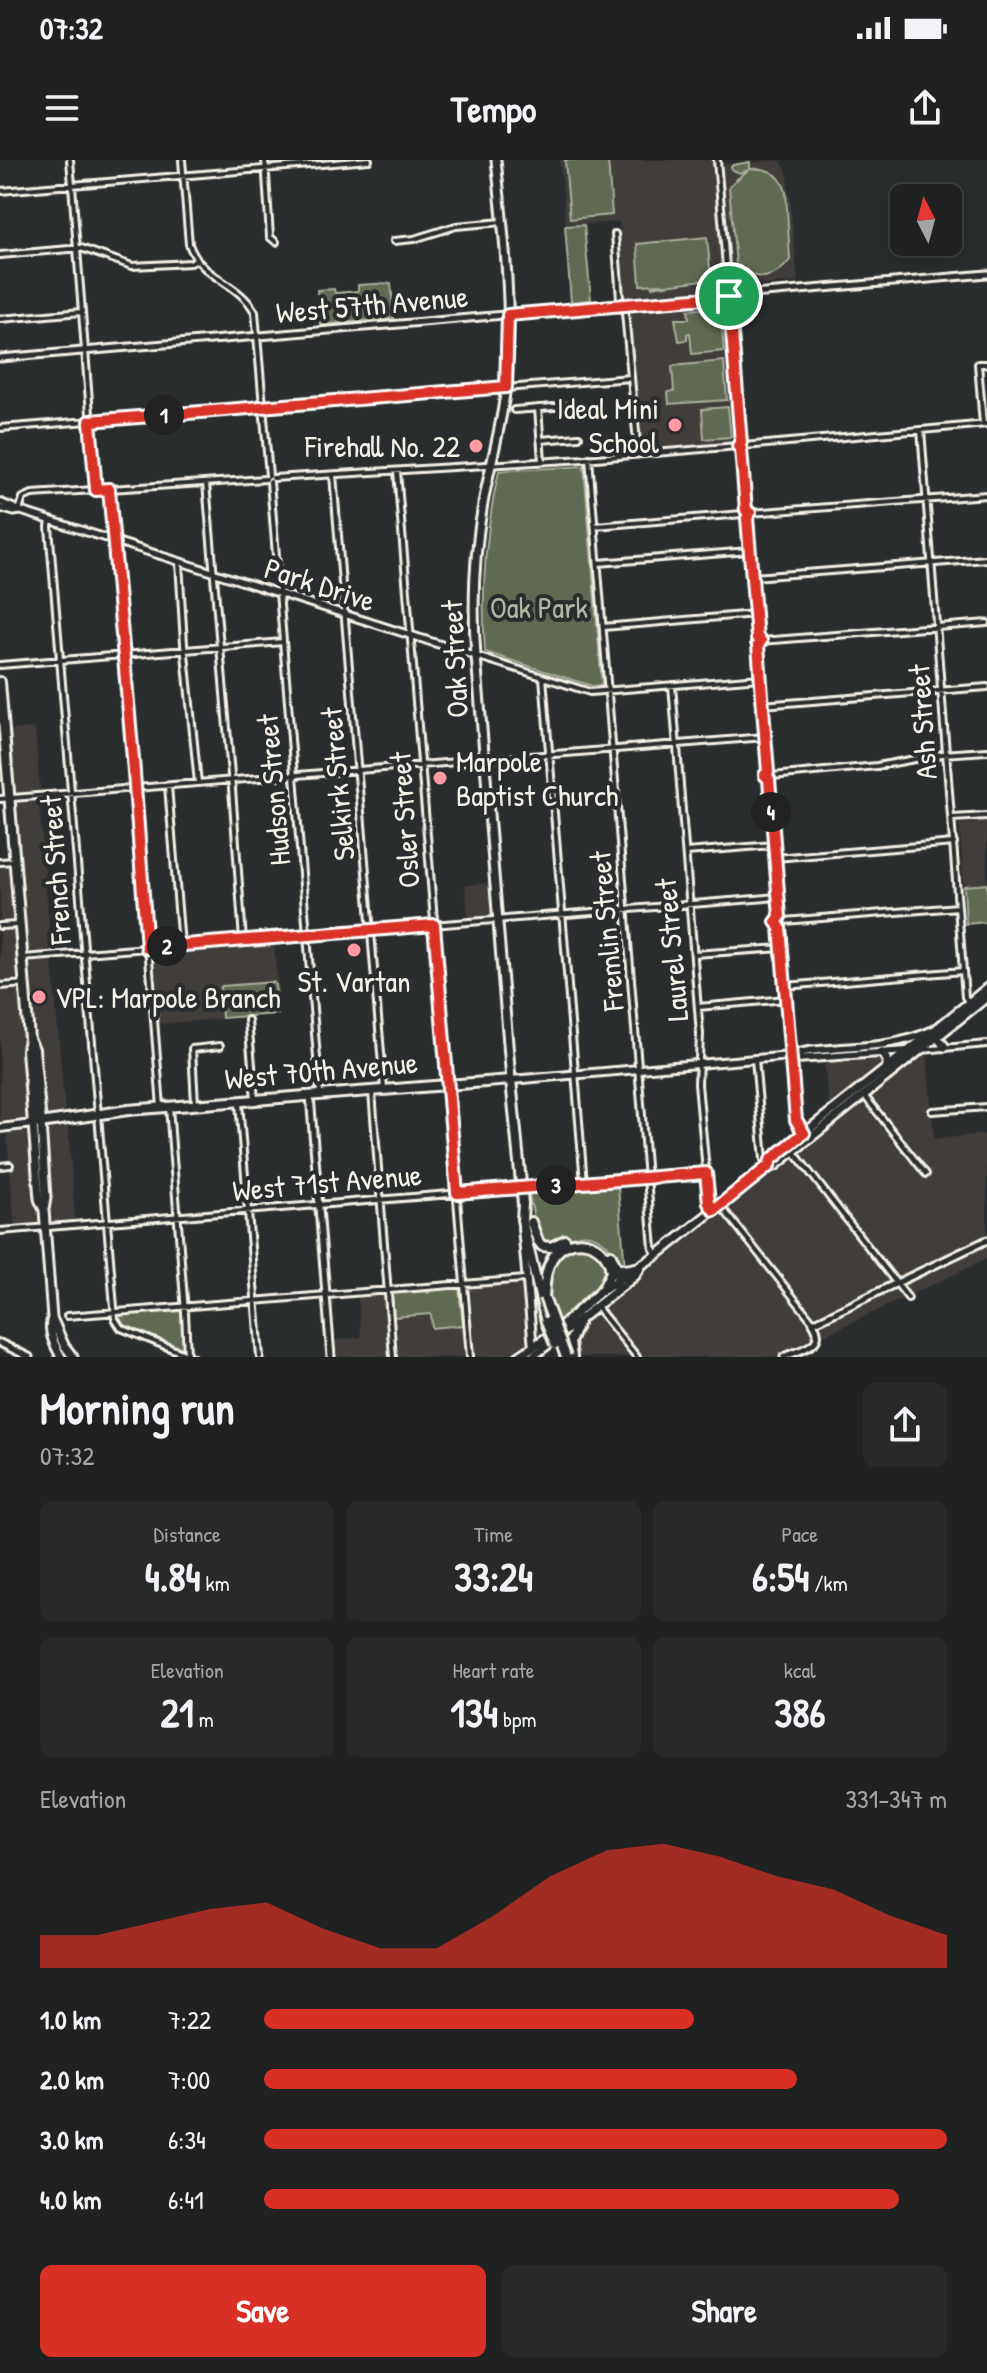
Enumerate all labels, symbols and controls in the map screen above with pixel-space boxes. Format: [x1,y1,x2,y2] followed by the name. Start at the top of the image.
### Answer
[40,8,103,48] text: 07:32
[451,84,536,133] text: Tempo
[40,86,84,130] icon: menu
[903,86,947,130] icon: share
[890,184,962,256] north arrow
[890,184,962,256] map controls
[695,262,763,330] pin
[707,274,751,318] icon: arrive
[274,276,470,332] street label: West 57th Avenue
[557,388,659,462] place label: Ideal Mini School
[144,395,184,435] pin: 1
[160,400,168,430] text: 1
[666,416,684,434] marker: Ideal Mini School
[304,426,460,466] place label: Firehall No. 22
[467,437,485,455] marker: Firehall No. 22
[260,547,380,621] street label: Park Drive
[490,587,588,627] park label: Oak Park
[431,599,477,719] street label: Oak Street
[898,662,946,781] street label: Ash Street
[310,705,364,862] street label: Selkirk Street
[246,712,300,867] street label: Hudson Street
[456,741,618,815] place label: Marpole Baptist Church
[379,750,429,889] street label: Osler Street
[431,769,449,787] marker: Marpole Baptist Church
[751,792,791,832] pin: 4
[30,793,80,947] street label: French Street
[767,797,775,827] text: 4
[579,849,633,1014] street label: Fremlin Street
[645,876,697,1023] street label: Laurel Street
[147,926,187,966] pin: 2
[162,931,172,961] text: 2
[345,941,363,959] marker: St. Vartan
[297,961,411,1001] place label: St. Vartan
[55,977,281,1017] place label: VPL: Marpole Branch
[30,988,48,1006] marker: VPL: Marpole Branch
[223,1042,419,1098] street label: West 70th Avenue
[231,1154,423,1210] street label: West 71st Avenue
[536,1165,576,1205] pin: 3
[551,1170,561,1200] text: 3
[40,1378,235,1438] text: Morning run
[863,1383,947,1467] button: share
[40,1438,94,1473] text: 07:32
[154,1519,221,1549] text: Distance
[474,1519,513,1549] text: Time
[782,1519,818,1549] text: Pace
[145,1549,201,1603] text: 4.84
[454,1549,533,1603] text: 33:24
[752,1549,809,1603] text: 6:54
[201,1568,230,1598] text: km
[809,1568,848,1598] text: /km
[151,1655,224,1685] text: Elevation
[452,1655,535,1685] text: Heart rate
[784,1655,816,1685] text: kcal
[161,1685,194,1739] text: 21
[451,1685,498,1739] text: 134
[774,1685,825,1739] text: 386
[194,1704,214,1734] text: m
[498,1704,536,1734] text: bpm
[40,1781,126,1816] text: Elevation
[845,1781,947,1816] text: 331–347 m
[40,2002,101,2037] text: 1.0 km
[168,2002,211,2037] text: 7:22
[40,2062,104,2097] text: 2.0 km
[168,2062,210,2097] text: 7:00
[40,2122,103,2157] text: 3.0 km
[168,2122,206,2157] text: 6:34
[40,2182,101,2217] text: 4.0 km
[168,2182,204,2217] text: 6:41
[40,2265,486,2357] button: Save
[502,2265,947,2357] button: Share

